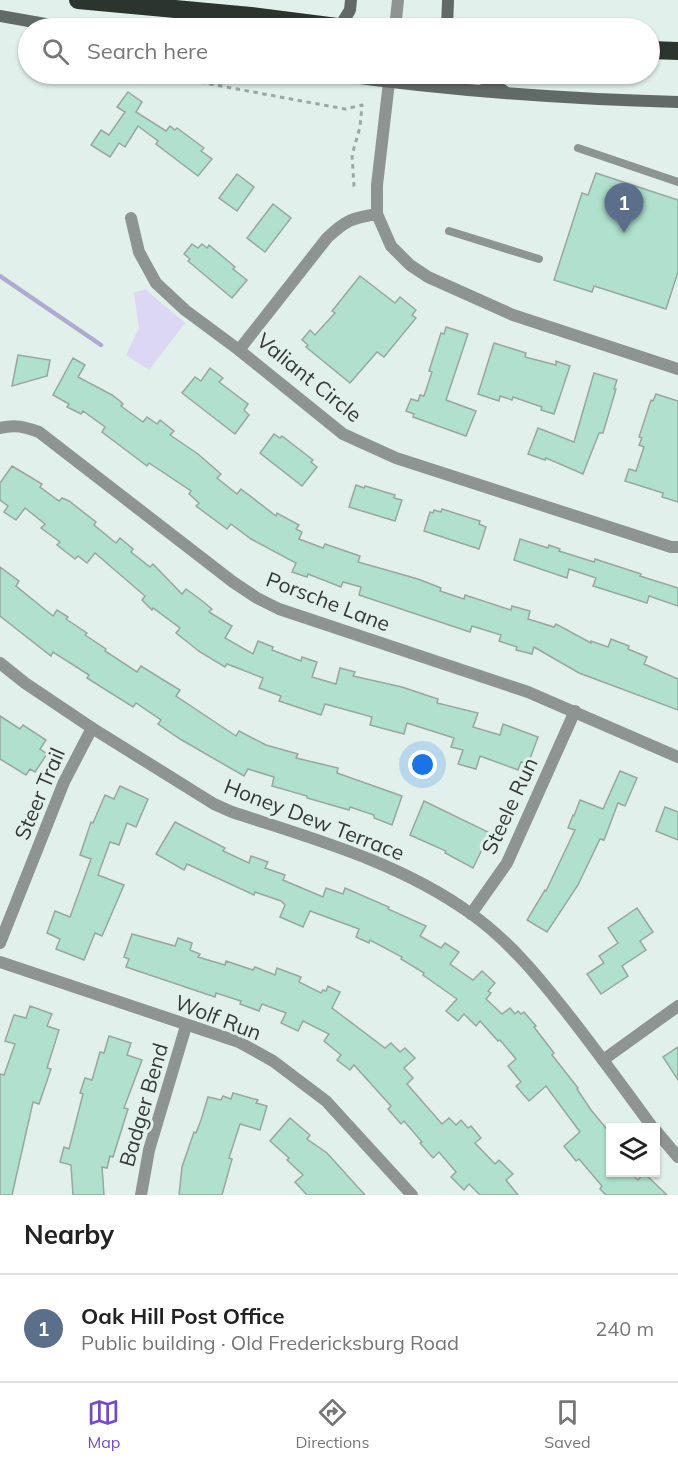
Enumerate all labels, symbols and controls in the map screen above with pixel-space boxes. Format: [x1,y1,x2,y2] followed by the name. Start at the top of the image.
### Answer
[18,18,660,84] search box
[39,35,72,68] icon: search
[87,37,208,65] text: Search here
[604,184,644,233] pin: 1
[252,327,367,427] street label: Valiant Circle
[263,566,394,637] street label: Porsche Lane
[8,744,70,844] street label: Steer Trail
[408,750,437,779] your location
[475,753,543,858] street label: Steele Run
[221,773,408,865] street label: Honey Dew Terrace
[171,989,265,1045] street label: Wolf Run
[113,1040,173,1169] street label: Badger Bend
[606,1123,660,1177] map controls
[606,1123,660,1177] button: layers
[24,1218,114,1251] text: Nearby
[81,1302,284,1330] text: Oak Hill Post Office
[38,1316,50,1341] text: 1
[595,1316,654,1341] text: 240 m
[81,1330,459,1355] text: Public building · Old Fredericksburg Road
[87,1396,120,1452] tab: Map
[295,1396,369,1452] tab: Directions
[544,1396,591,1452] tab: Saved

